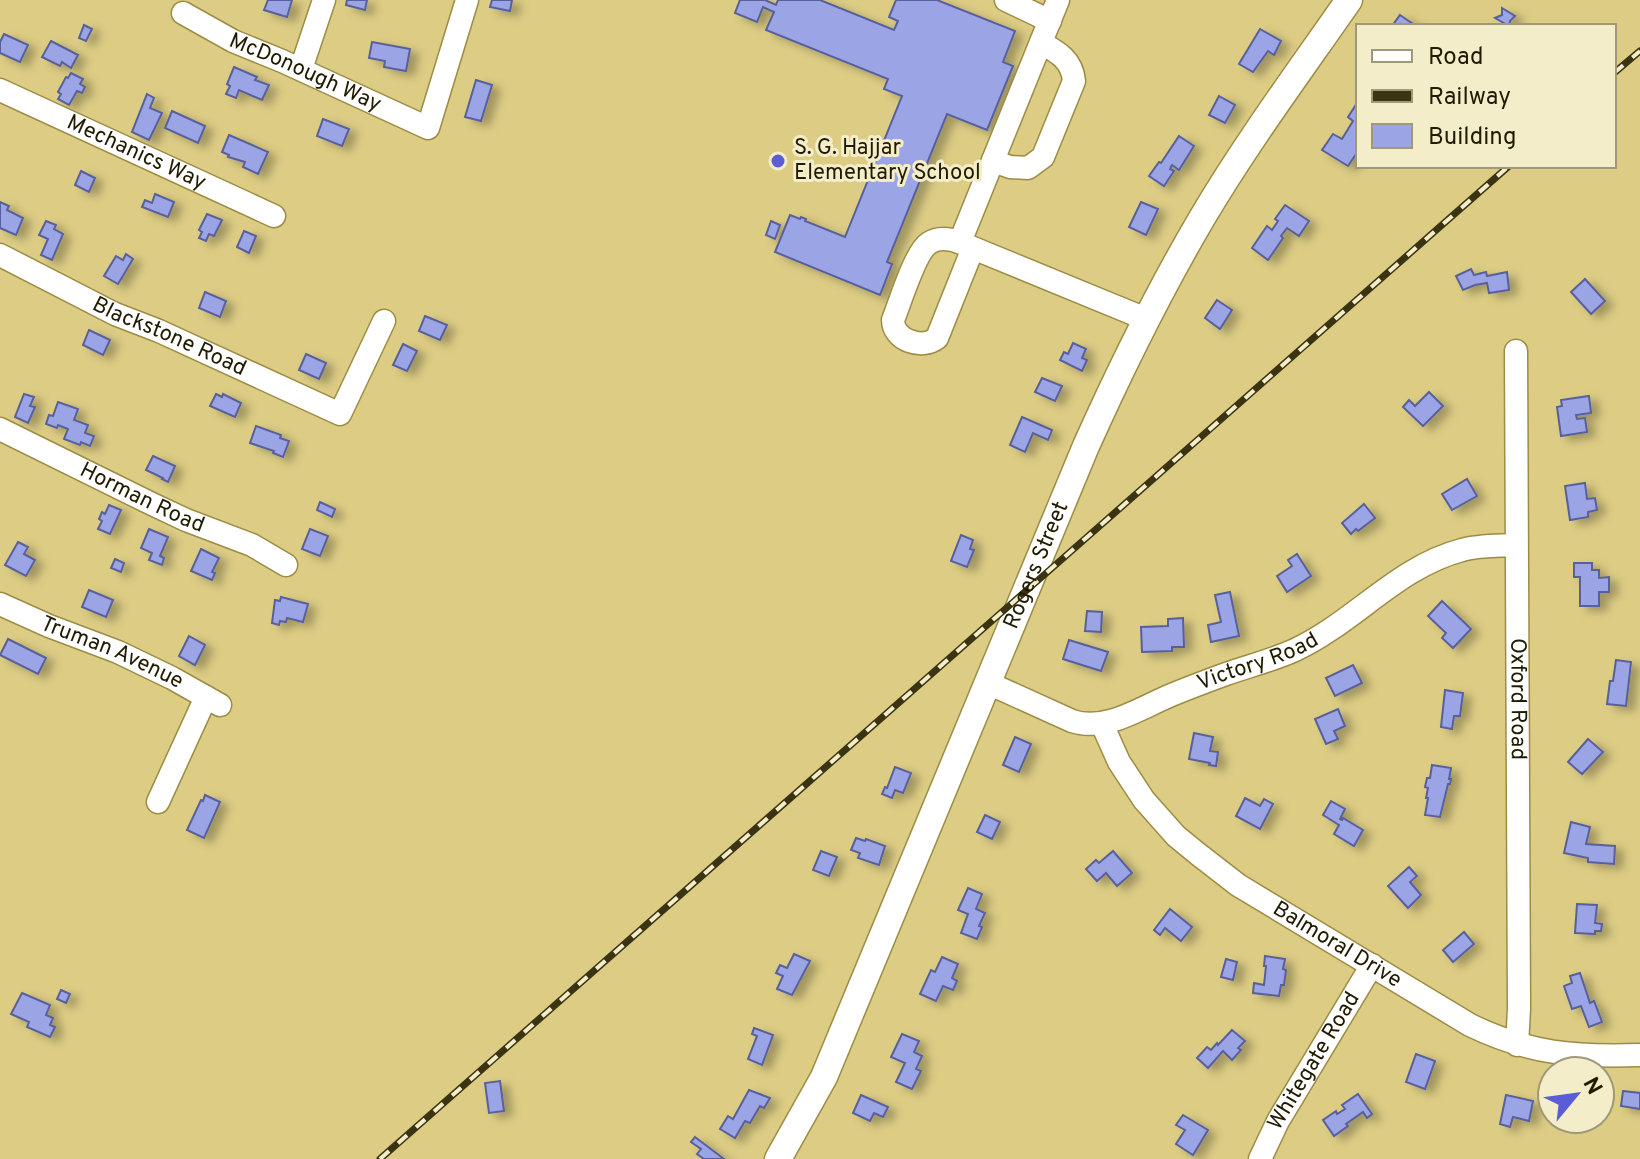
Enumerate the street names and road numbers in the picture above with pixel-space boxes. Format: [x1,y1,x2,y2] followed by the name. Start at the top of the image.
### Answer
[225,27,385,118] street label: McDonough Way
[62,109,210,196] street label: Mechanics Way
[88,291,250,383] street label: Blackstone Road
[75,457,208,539] street label: Horman Road
[998,498,1075,633] street label: Rogers Street
[36,610,188,695] street label: Truman Avenue
[1193,627,1323,697] street label: Victory Road
[1504,638,1531,760] street label: Oxford Road
[1268,896,1406,994] street label: Balmoral Drive
[1262,987,1366,1135] street label: Whitegate Road

